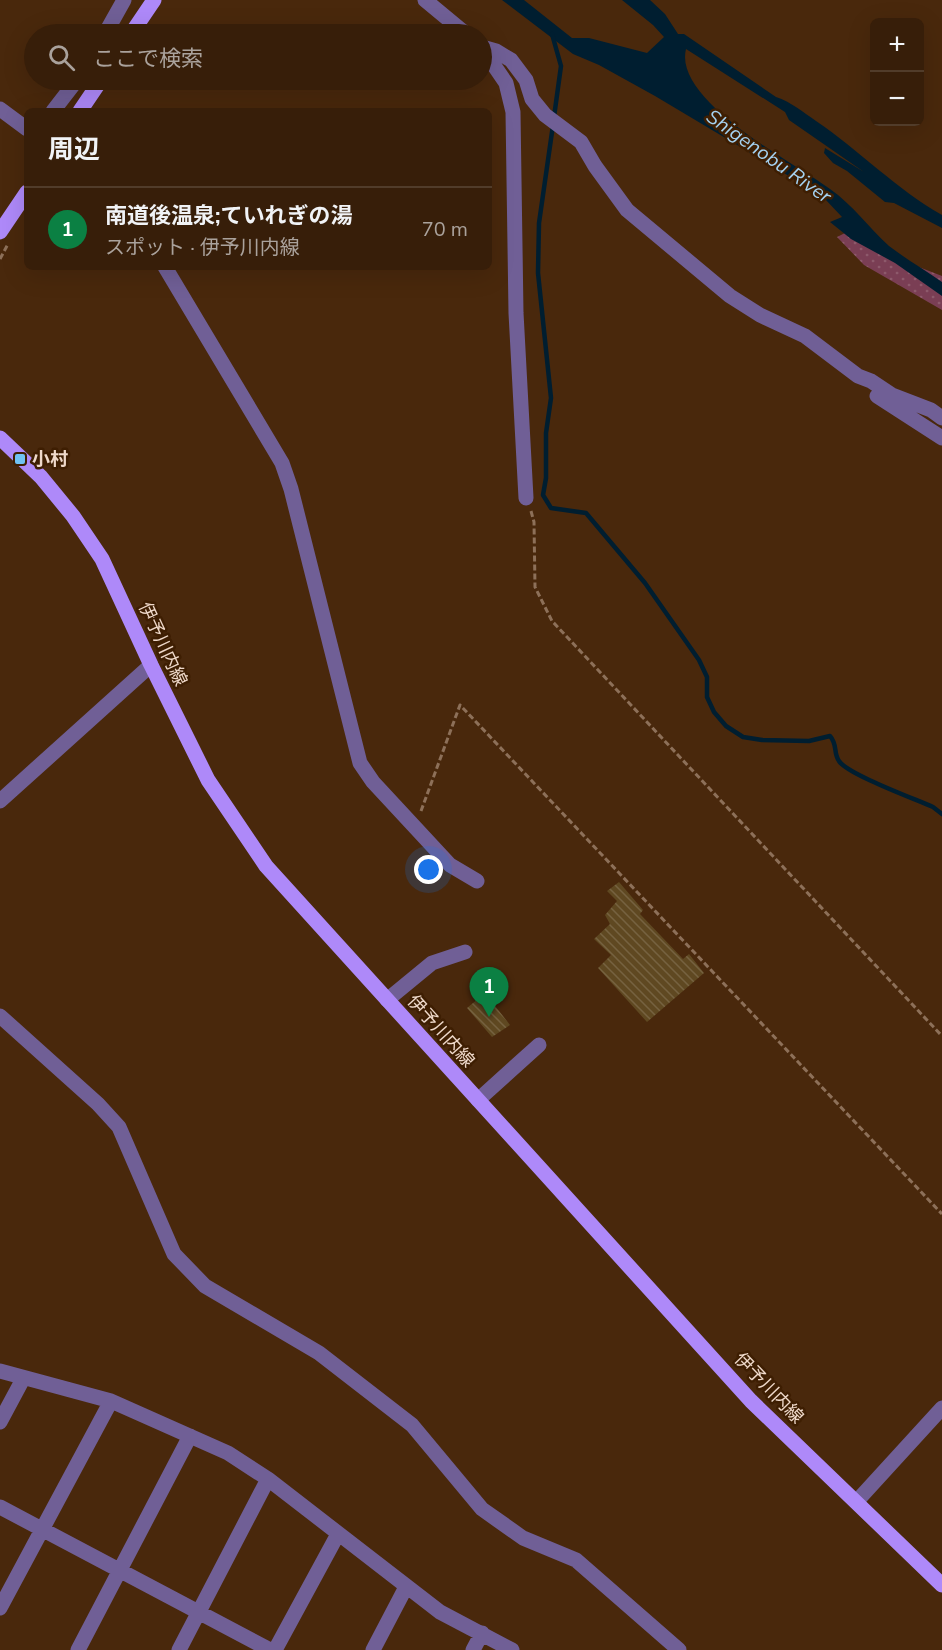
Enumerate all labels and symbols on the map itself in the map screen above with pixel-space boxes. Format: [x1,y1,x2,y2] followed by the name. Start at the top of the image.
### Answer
[701,103,837,210] water label: Shigenobu River
[32,447,68,471] place label: 小村
[13,452,27,466] marker: 小村
[133,598,193,690] street label: 伊予川内線
[414,855,443,884] your location
[470,968,508,1017] pin: 1
[402,990,480,1072] street label: 伊予川内線
[729,1347,809,1429] street label: 伊予川内線

